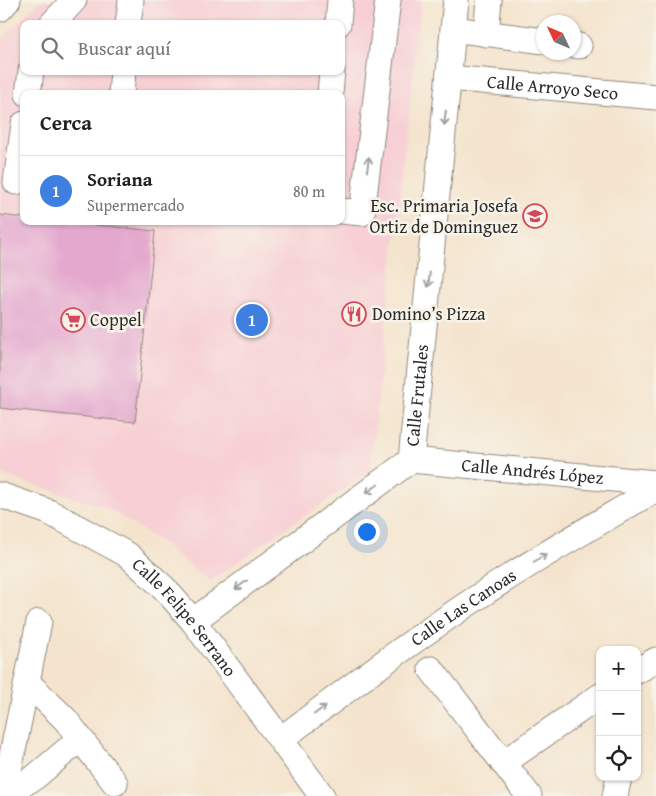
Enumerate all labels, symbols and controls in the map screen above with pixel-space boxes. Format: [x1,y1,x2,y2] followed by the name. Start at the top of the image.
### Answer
[536,15,581,60] north arrow
[20,20,345,75] search box
[38,34,66,62] icon: search
[78,34,171,62] text: Buscar aquí
[486,68,619,106] street label: Calle Arroyo Seco
[40,107,92,138] text: Cerca
[440,110,450,126] one-way arrow
[363,157,373,173] one-way arrow
[87,165,152,193] text: Soriana
[52,179,60,203] text: 1
[293,179,325,203] text: 80 m
[369,192,518,240] place label: Esc. Primaria Josefa Ortiz de Dominguez
[87,193,185,217] text: Supermercado
[522,203,548,229] school or university icon: Esc. Primaria Josefa Ortiz de Dominguez
[424,272,434,288] one-way arrow
[372,300,486,327] place label: Domino’s Pizza
[236,301,268,339] pin: 1
[341,301,367,327] restaurant icon: Domino’s Pizza
[90,306,142,333] place label: Coppel
[60,307,86,333] supermarket icon: Coppel
[398,343,435,448] street label: Calle Frutales
[460,451,605,491] street label: Calle Andrés López
[366,483,379,494] one-way arrow
[354,519,380,545] your location
[126,551,244,682] street label: Calle Felipe Serrano
[532,552,546,562] one-way arrow
[405,562,521,652] street label: Calle Las Canoas
[235,580,248,591] one-way arrow
[596,646,641,781] map controls
[596,646,641,691] button: +
[596,691,641,736] button: −
[313,704,326,715] one-way arrow
[596,736,641,781] button: locate

